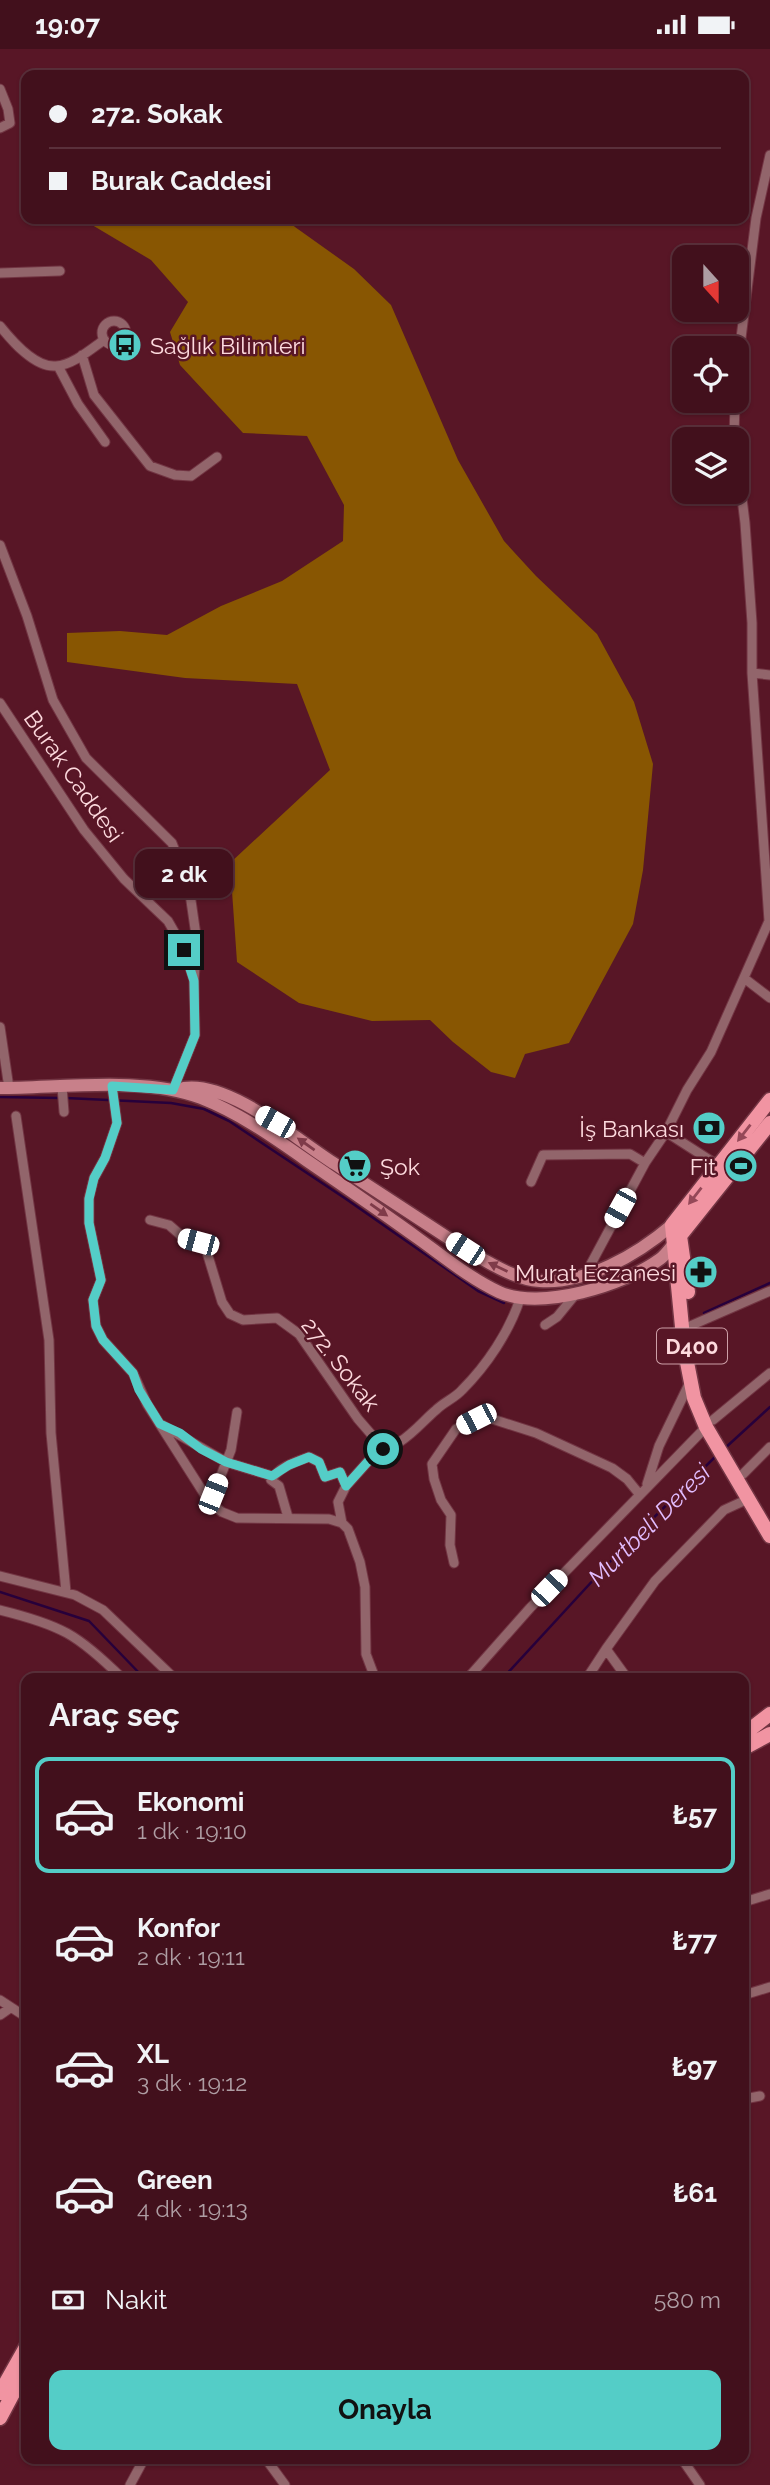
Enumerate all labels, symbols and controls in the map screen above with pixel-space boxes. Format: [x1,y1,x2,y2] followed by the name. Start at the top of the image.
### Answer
[35,10,100,40] text: 19:07
[91,99,223,129] text: 272. Sokak
[91,166,272,196] text: Burak Caddesi
[672,245,749,322] north arrow
[672,245,749,504] map controls
[106,326,144,364] bus stop icon: Sağlık Bilimleri
[150,332,306,359] place label: Sağlık Bilimleri
[672,336,749,413] button: locate
[672,427,749,504] button: layers
[19,705,129,847] street label: Burak Caddesi
[135,849,233,897] callout: 2 dk
[161,860,207,887] text: 2 dk
[168,934,200,966] route end
[252,1103,299,1141] car
[690,1109,728,1147] bank icon: İş Bankası
[579,1115,684,1142] place label: İş Bankası
[737,1123,752,1141] one-way arrow
[297,1137,315,1151] one-way arrow
[336,1147,374,1185] supermarket icon: Şok
[722,1147,760,1185] sports icon: Fit
[380,1153,420,1180] place label: Şok
[690,1153,716,1180] place label: Fit
[601,1185,640,1231] car
[688,1186,703,1204] one-way arrow
[369,1203,388,1217] one-way arrow
[175,1226,222,1258] car
[442,1229,489,1269] car
[682,1253,720,1291] pharmacy icon: Murat Eczanesi
[515,1259,676,1286] place label: Murat Eczanesi
[488,1261,508,1273] one-way arrow
[296,1312,386,1416] street label: 272. Sokak
[657,1329,727,1363] road number: D400
[453,1400,500,1438] car
[367,1433,399,1465] route start
[582,1457,717,1592] water label: Murtbeli Deresi
[196,1471,231,1517] car
[527,1566,572,1610] car
[49,1696,180,1733] text: Araç seç
[53,1784,116,1847] icon: car
[137,1787,245,1817] text: Ekonomi
[673,1800,717,1830] text: ₺57
[137,1817,247,1844] text: 1 dk · 19:10
[53,1910,116,1973] icon: car
[137,1913,220,1943] text: Konfor
[672,1926,717,1956] text: ₺77
[137,1943,245,1970] text: 2 dk · 19:11
[53,2036,116,2099] icon: car
[137,2039,169,2069] text: XL
[672,2052,717,2082] text: ₺97
[137,2069,247,2096] text: 3 dk · 19:12
[53,2162,116,2225] icon: car
[137,2165,213,2195] text: Green
[673,2178,717,2208] text: ₺61
[137,2195,248,2222] text: 4 dk · 19:13
[49,2281,87,2319] icon: cash
[105,2285,167,2315] text: Nakit
[654,2286,721,2313] text: 580 m
[49,2370,721,2450] button: Onayla

